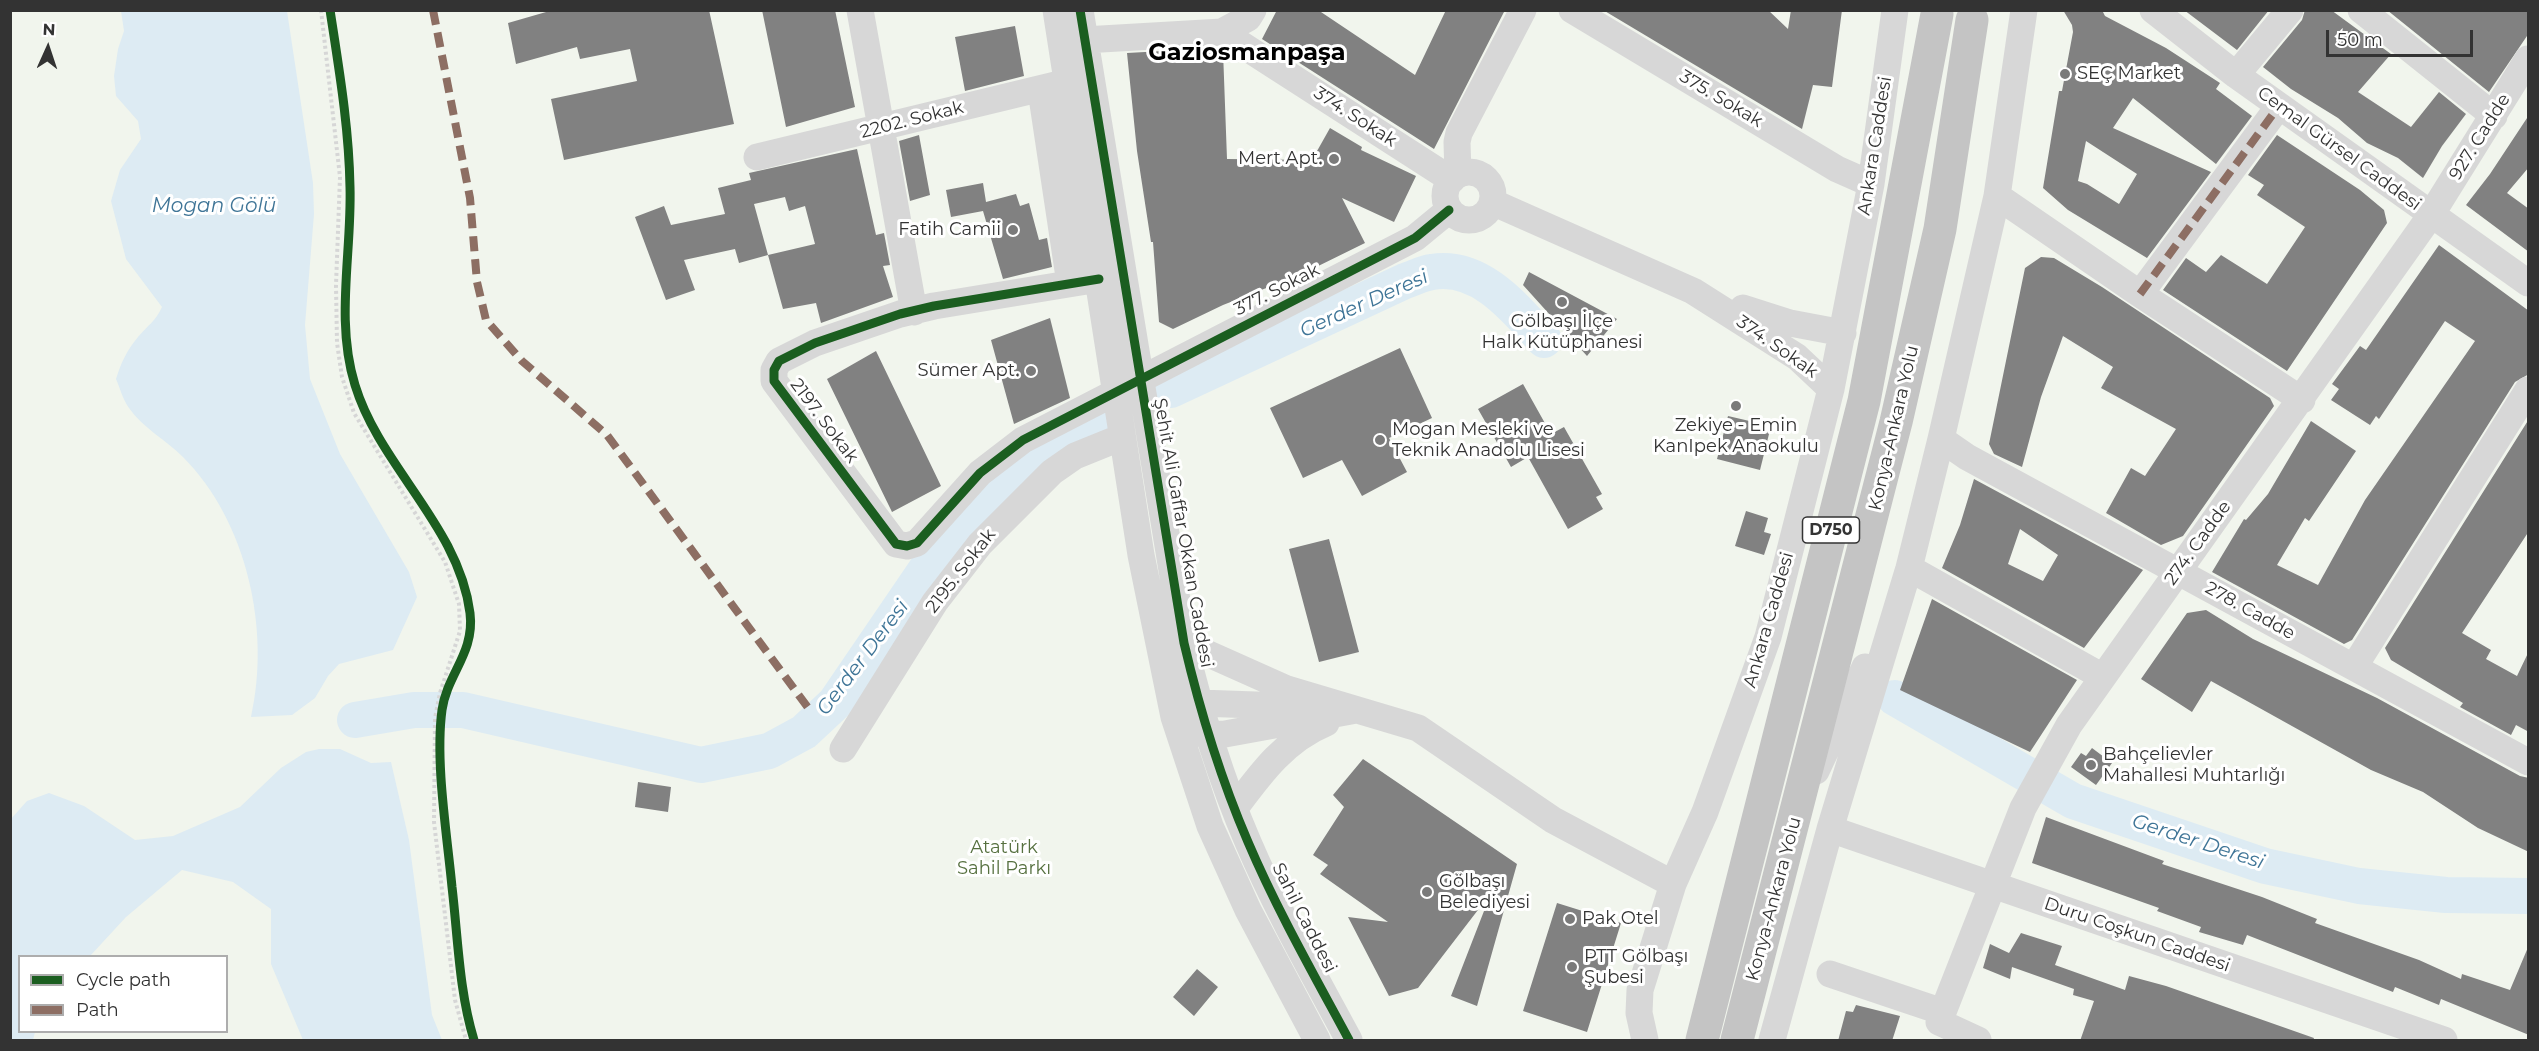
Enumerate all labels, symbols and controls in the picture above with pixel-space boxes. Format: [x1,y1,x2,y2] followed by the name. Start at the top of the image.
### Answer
[18,18,78,78] north arrow
[2329,18,2476,56] scale bar
[42,20,56,39] text: N
[2337,29,2383,51] text: 50 m
[1148,39,1346,67] district label: Gaziosmanpaşa
[2077,63,2181,85] place label: SEÇ Market
[1675,66,1767,132] street label: 375. Sokak
[2058,67,2072,81] marker: SEÇ Market
[1853,75,1897,217] street label: Ankara Caddesi
[1310,82,1400,152] street label: 374. Sokak
[2253,82,2425,216] street label: Cemal Gürsel Caddesi
[2445,90,2515,184] street label: 927. Cadde
[858,97,966,143] street label: 2202. Sokak
[1238,148,1322,170] place label: Mert Apt.
[1327,152,1341,166] marker: Mert Apt.
[152,194,276,218] water label: Mogan Gölü
[898,219,1001,241] place label: Fatih Camii
[1006,223,1020,237] marker: Fatih Camii
[1231,259,1323,321] street label: 377. Sokak
[1296,265,1432,343] water label: Gerder Deresi
[1555,295,1569,309] marker: Gölbaşı İlçe Halk Kütüphanesi
[1481,311,1643,354] place label: Gölbaşı İlçe Halk Kütüphanesi
[1732,311,1822,383] street label: 374. Sokak
[1864,343,1924,513] street label: Konya-Ankara Yolu
[918,360,1019,382] place label: Sümer Apt.
[1024,364,1038,378] marker: Sümer Apt.
[785,375,863,467] street label: 2197. Sokak
[1149,397,1217,669] street label: Şehit Ali Gaffar Okkan Caddesi
[1729,399,1743,413] marker: Zekiye - Emin KanIpek Anaokulu
[1653,415,1819,458] place label: Zekiye - Emin KanIpek Anaokulu
[1392,419,1585,462] place label: Mogan Mesleki ve Teknik Anadolu Lisesi
[1373,433,1387,447] marker: Mogan Mesleki ve Teknik Anadolu Lisesi
[2160,497,2236,589] street label: 274. Cadde
[1802,517,1860,543] road number: D750
[921,525,1001,617] street label: 2195. Sokak
[1739,550,1799,690] street label: Ankara Caddesi
[2201,578,2299,644] street label: 278. Cadde
[812,596,914,720] water label: Gerder Deresi
[2103,744,2285,786] place label: Bahçelievler Mahallesi Muhtarlığı
[2084,758,2098,772] marker: Bahçelievler Mahallesi Muhtarlığı
[2129,809,2267,875] water label: Gerder Deresi
[1742,815,1806,983] street label: Konya-Ankara Yolu
[957,837,1051,880] park label: Atatürk Sahil Parkı
[1267,859,1341,977] street label: Sahil Caddesi
[1439,871,1530,914] place label: Gölbaşı Belediyesi
[1420,885,1434,899] marker: Gölbaşı Belediyesi
[2041,893,2233,977] street label: Duru Coşkun Caddesi
[1582,908,1659,930] place label: Pak Otel
[1563,912,1577,926] marker: Pak Otel
[1584,946,1688,988] place label: PTT Gölbaşı Şubesi
[18,955,228,1033] legend
[1565,960,1579,974] marker: PTT Gölbaşı Şubesi
[76,969,171,991] text: Cycle path
[76,999,119,1021] text: Path

